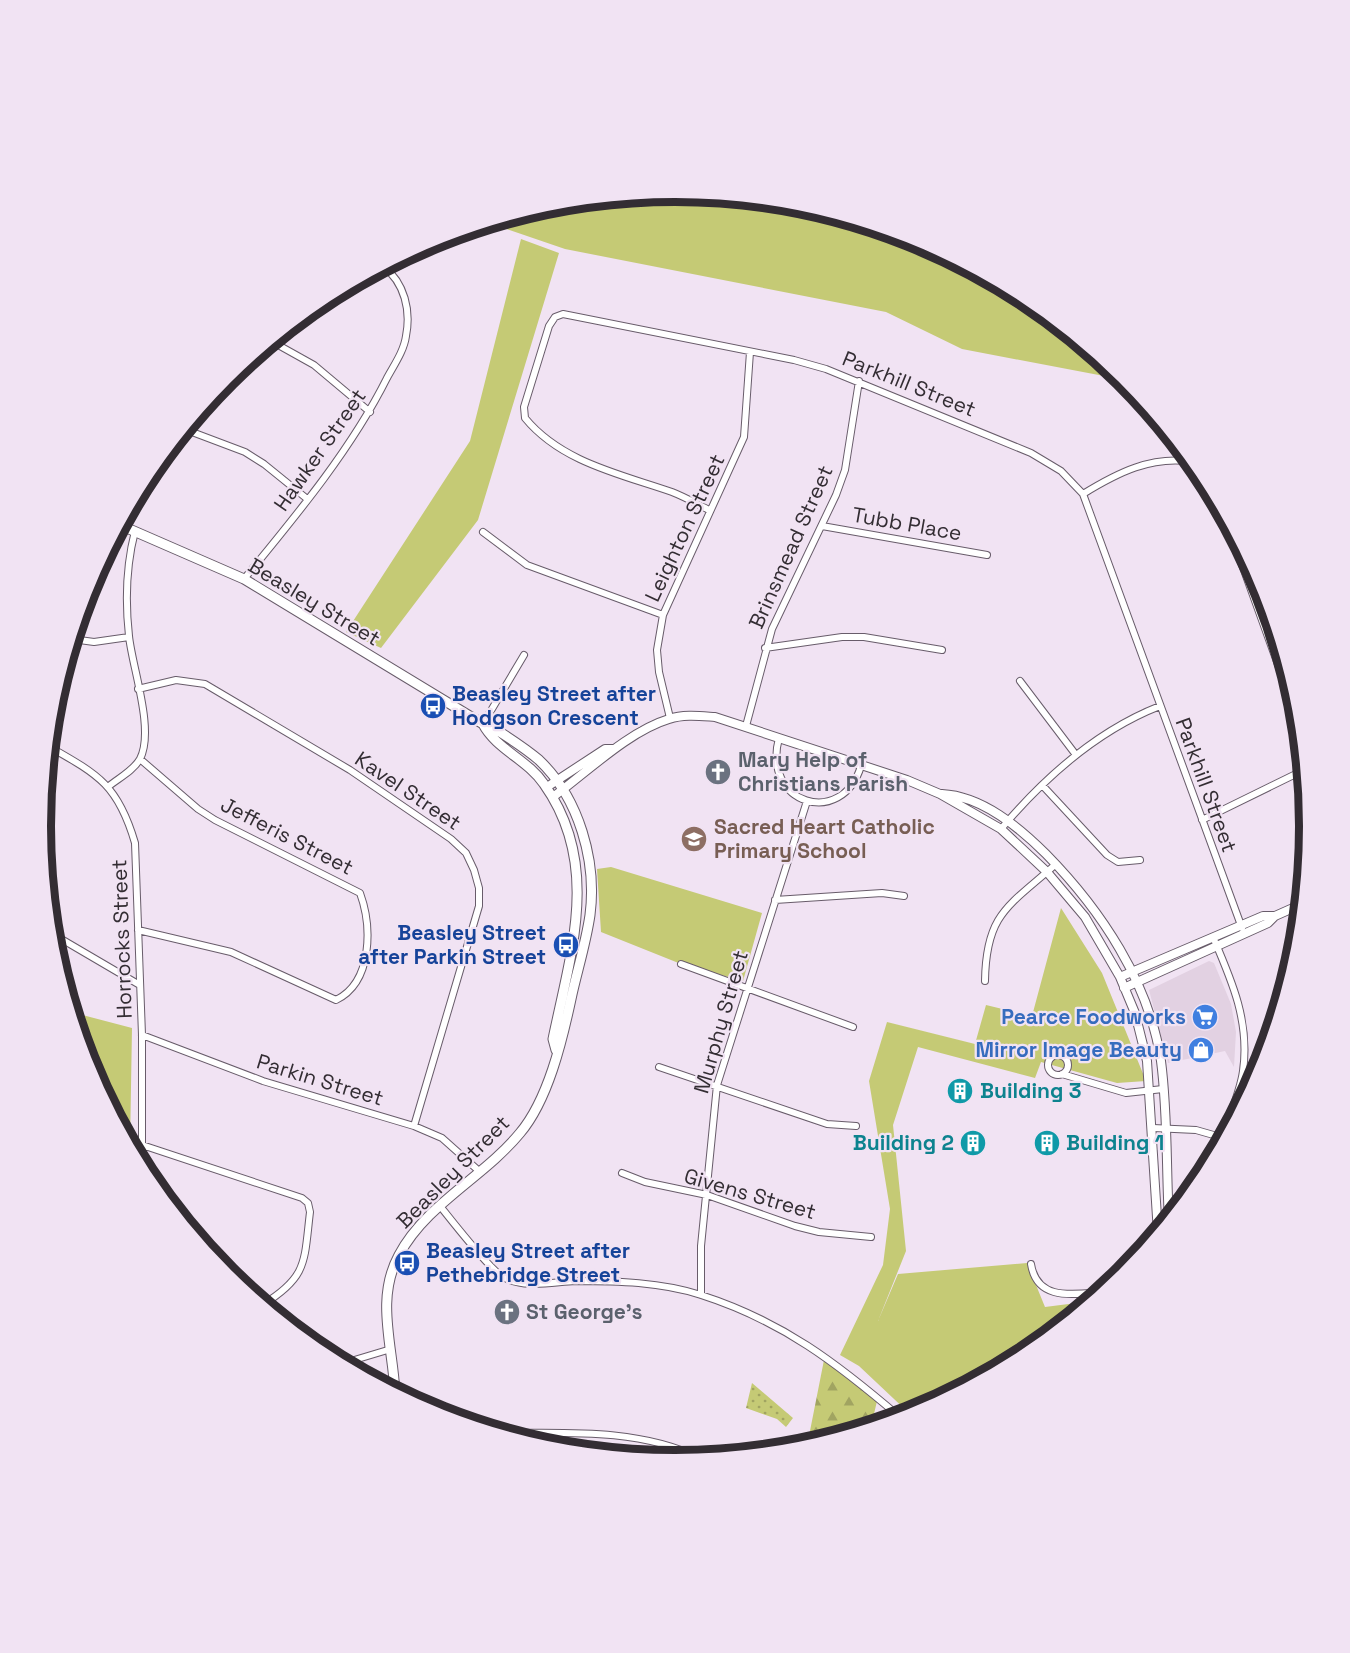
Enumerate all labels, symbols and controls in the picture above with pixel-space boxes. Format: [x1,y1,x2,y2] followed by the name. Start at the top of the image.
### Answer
[839,345,980,423] street label: Parkhill Street
[267,383,372,516] street label: Hawker Street
[639,450,731,606] street label: Leighton Street
[742,461,839,633] street label: Brinsmead Street
[850,501,964,546] street label: Tubb Place
[243,552,385,652] street label: Beasley Street
[452,680,656,731] place label: Beasley Street after Hodgson Crescent
[418,691,448,721] bus stop icon: Beasley Street after Hodgson Crescent
[1170,714,1243,856] street label: Parkhill Street
[350,745,467,836] street label: Kavel Street
[738,746,908,797] place label: Mary Help of Christians Parish
[703,757,733,787] church icon: Mary Help of Christians Parish
[216,790,358,881] street label: Jefferis Street
[714,813,935,864] place label: Sacred Heart Catholic Primary School
[679,824,709,854] school or university icon: Sacred Heart Catholic Primary School
[105,859,138,1019] street label: Horrocks Street
[358,919,546,970] place label: Beasley Street after Parkin Street
[551,930,581,960] bus stop icon: Beasley Street after Parkin Street
[687,947,754,1097] street label: Murphy Street
[1190,1002,1220,1032] supermarket icon: Pearce Foodworks
[1001,1003,1186,1030] place label: Pearce Foodworks
[1186,1035,1216,1065] shop icon: Mirror Image Beauty
[976,1036,1182,1063] place label: Mirror Image Beauty
[253,1047,387,1112] street label: Parkin Street
[945,1076,975,1106] building icon: Building 3
[980,1077,1081,1104] place label: Building 3
[390,1109,515,1234] street label: Beasley Street
[958,1128,988,1158] building icon: Building 2
[1032,1128,1062,1158] building icon: Building 1
[853,1129,954,1156] place label: Building 2
[1066,1129,1164,1156] place label: Building 1
[681,1162,819,1225] street label: Givens Street
[426,1237,630,1288] place label: Beasley Street after Pethebridge Street
[392,1248,422,1278] bus stop icon: Beasley Street after Pethebridge Street
[492,1297,522,1327] church icon: St George’s
[526,1298,642,1325] place label: St George’s

